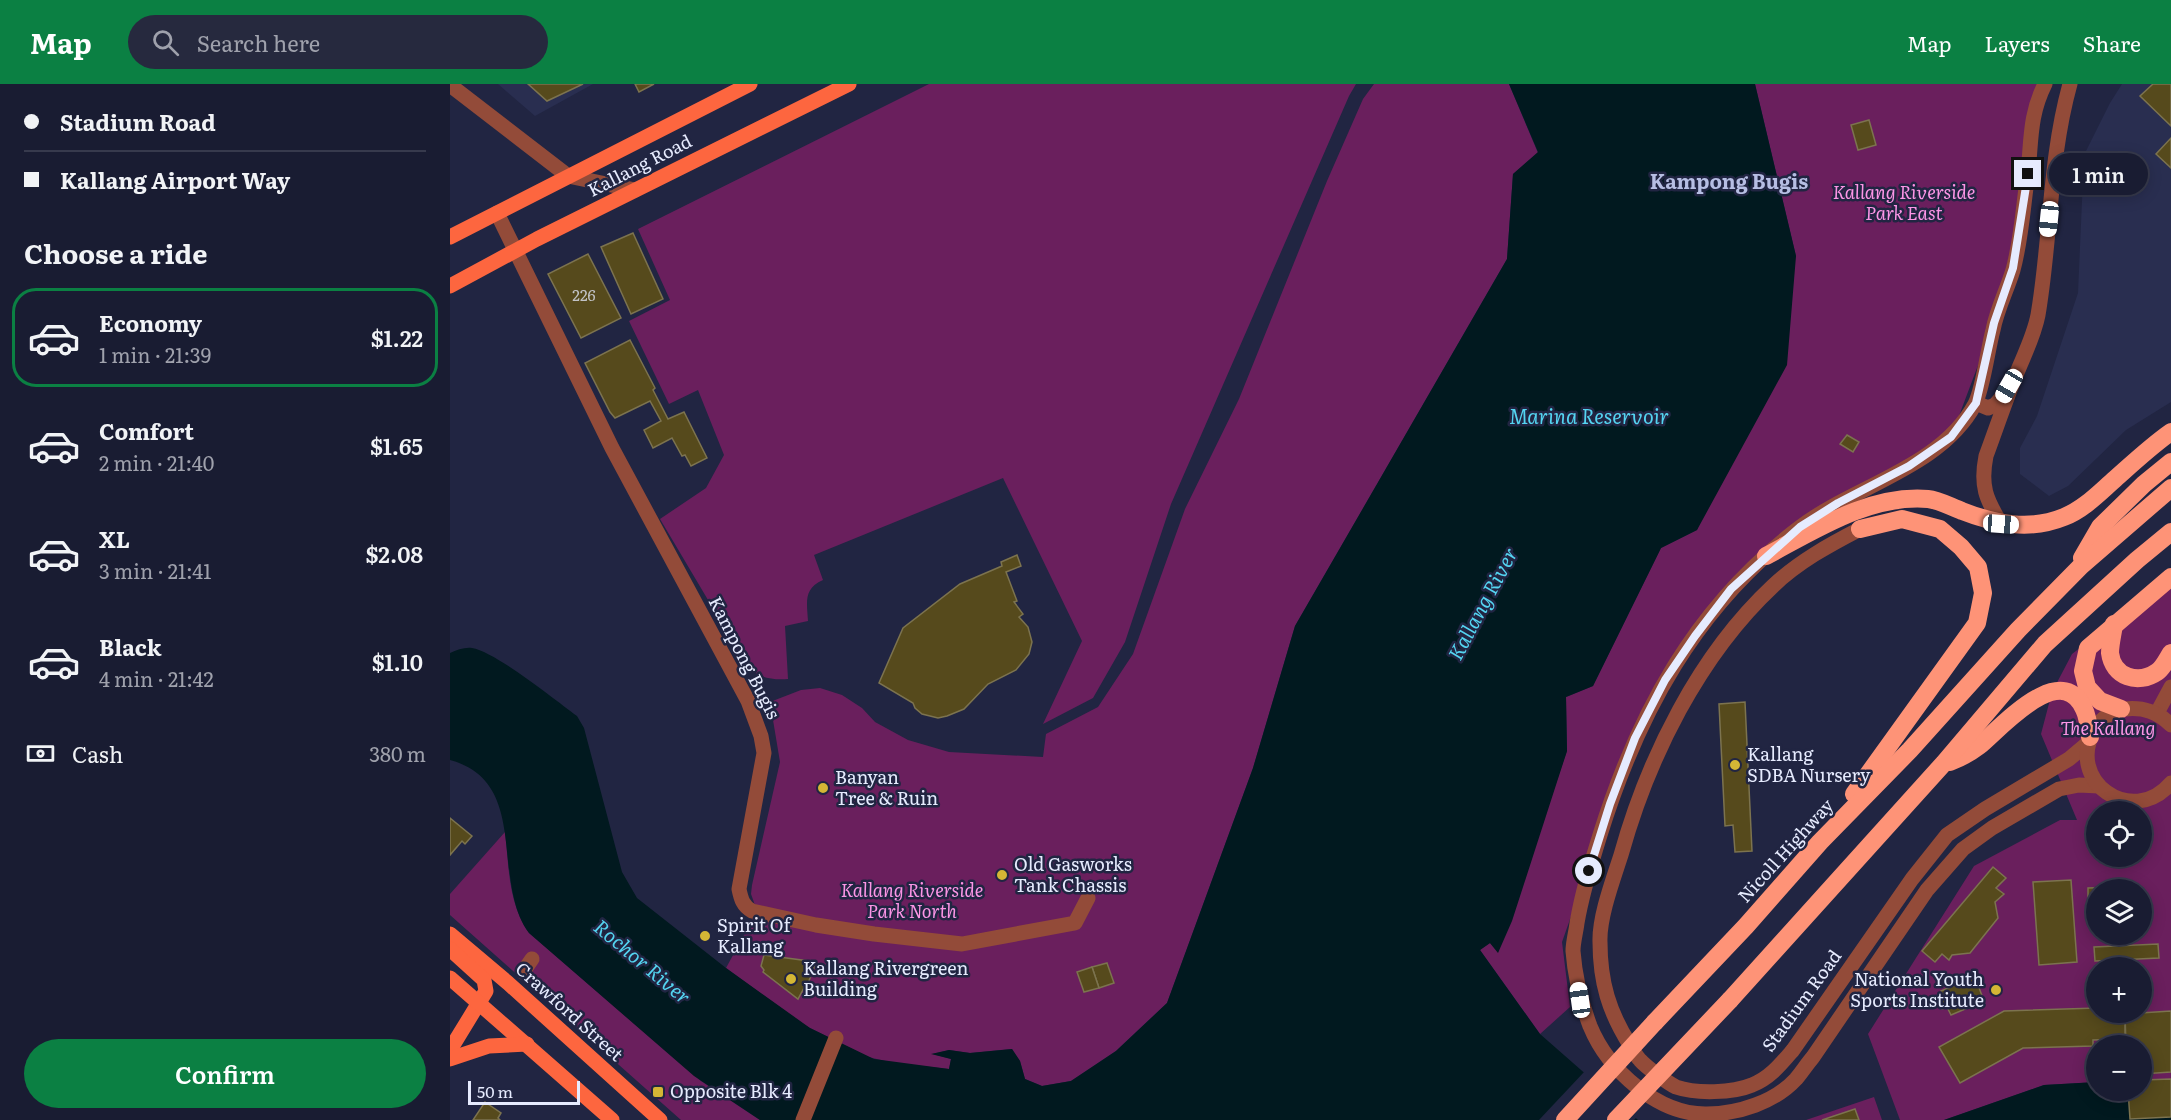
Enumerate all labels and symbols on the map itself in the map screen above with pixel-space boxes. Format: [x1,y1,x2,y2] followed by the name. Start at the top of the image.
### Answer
[582,127,696,203] street label: Kallang Road
[2049,153,2148,195] callout: 1 min
[2014,160,2041,187] route end
[1650,165,1808,195] district label: Kampong Bugis
[1833,178,1975,226] park label: Kallang Riverside Park East
[2038,200,2060,238] car
[572,283,596,306] house number: 226
[1992,366,2026,406] car
[1509,400,1669,430] water label: Marina Reservoir
[1982,514,2020,534] car
[1439,541,1524,665] water label: Kallang River
[703,591,788,723] street label: Kampong Bugis
[2060,714,2156,741] park label: The Kallang
[1747,740,1871,788] place label: Kallang SDBA Nursery
[1728,758,1742,772] marker: Kallang SDBA Nursery
[835,763,938,811] place label: Banyan Tree & Ruin
[816,781,830,795] marker: Banyan Tree & Ruin
[1731,791,1839,908] street label: Nicoll Highway
[1014,850,1132,898] place label: Old Gasworks Tank Chassis
[1575,857,1602,884] route start
[995,868,1009,882] marker: Old Gasworks Tank Chassis
[841,876,983,924] park label: Kallang Riverside Park North
[588,911,698,1010] water label: Rochor River
[717,911,792,959] place label: Spirit Of Kallang
[698,929,712,943] marker: Spirit Of Kallang
[1754,943,1847,1057] street label: Stadium Road
[803,954,968,1002] place label: Kallang Rivergreen Building
[510,955,631,1067] street label: Crawford Street
[1850,965,1984,1013] place label: National Youth Sports Institute
[784,972,798,986] marker: Kallang Rivergreen Building
[1569,981,1591,1019] car
[1989,983,2003,997] marker: National Youth Sports Institute
[670,1077,792,1104] place label: Opposite Blk 4
[468,1078,580,1106] scale bar
[651,1085,665,1099] marker: Opposite Blk 4

